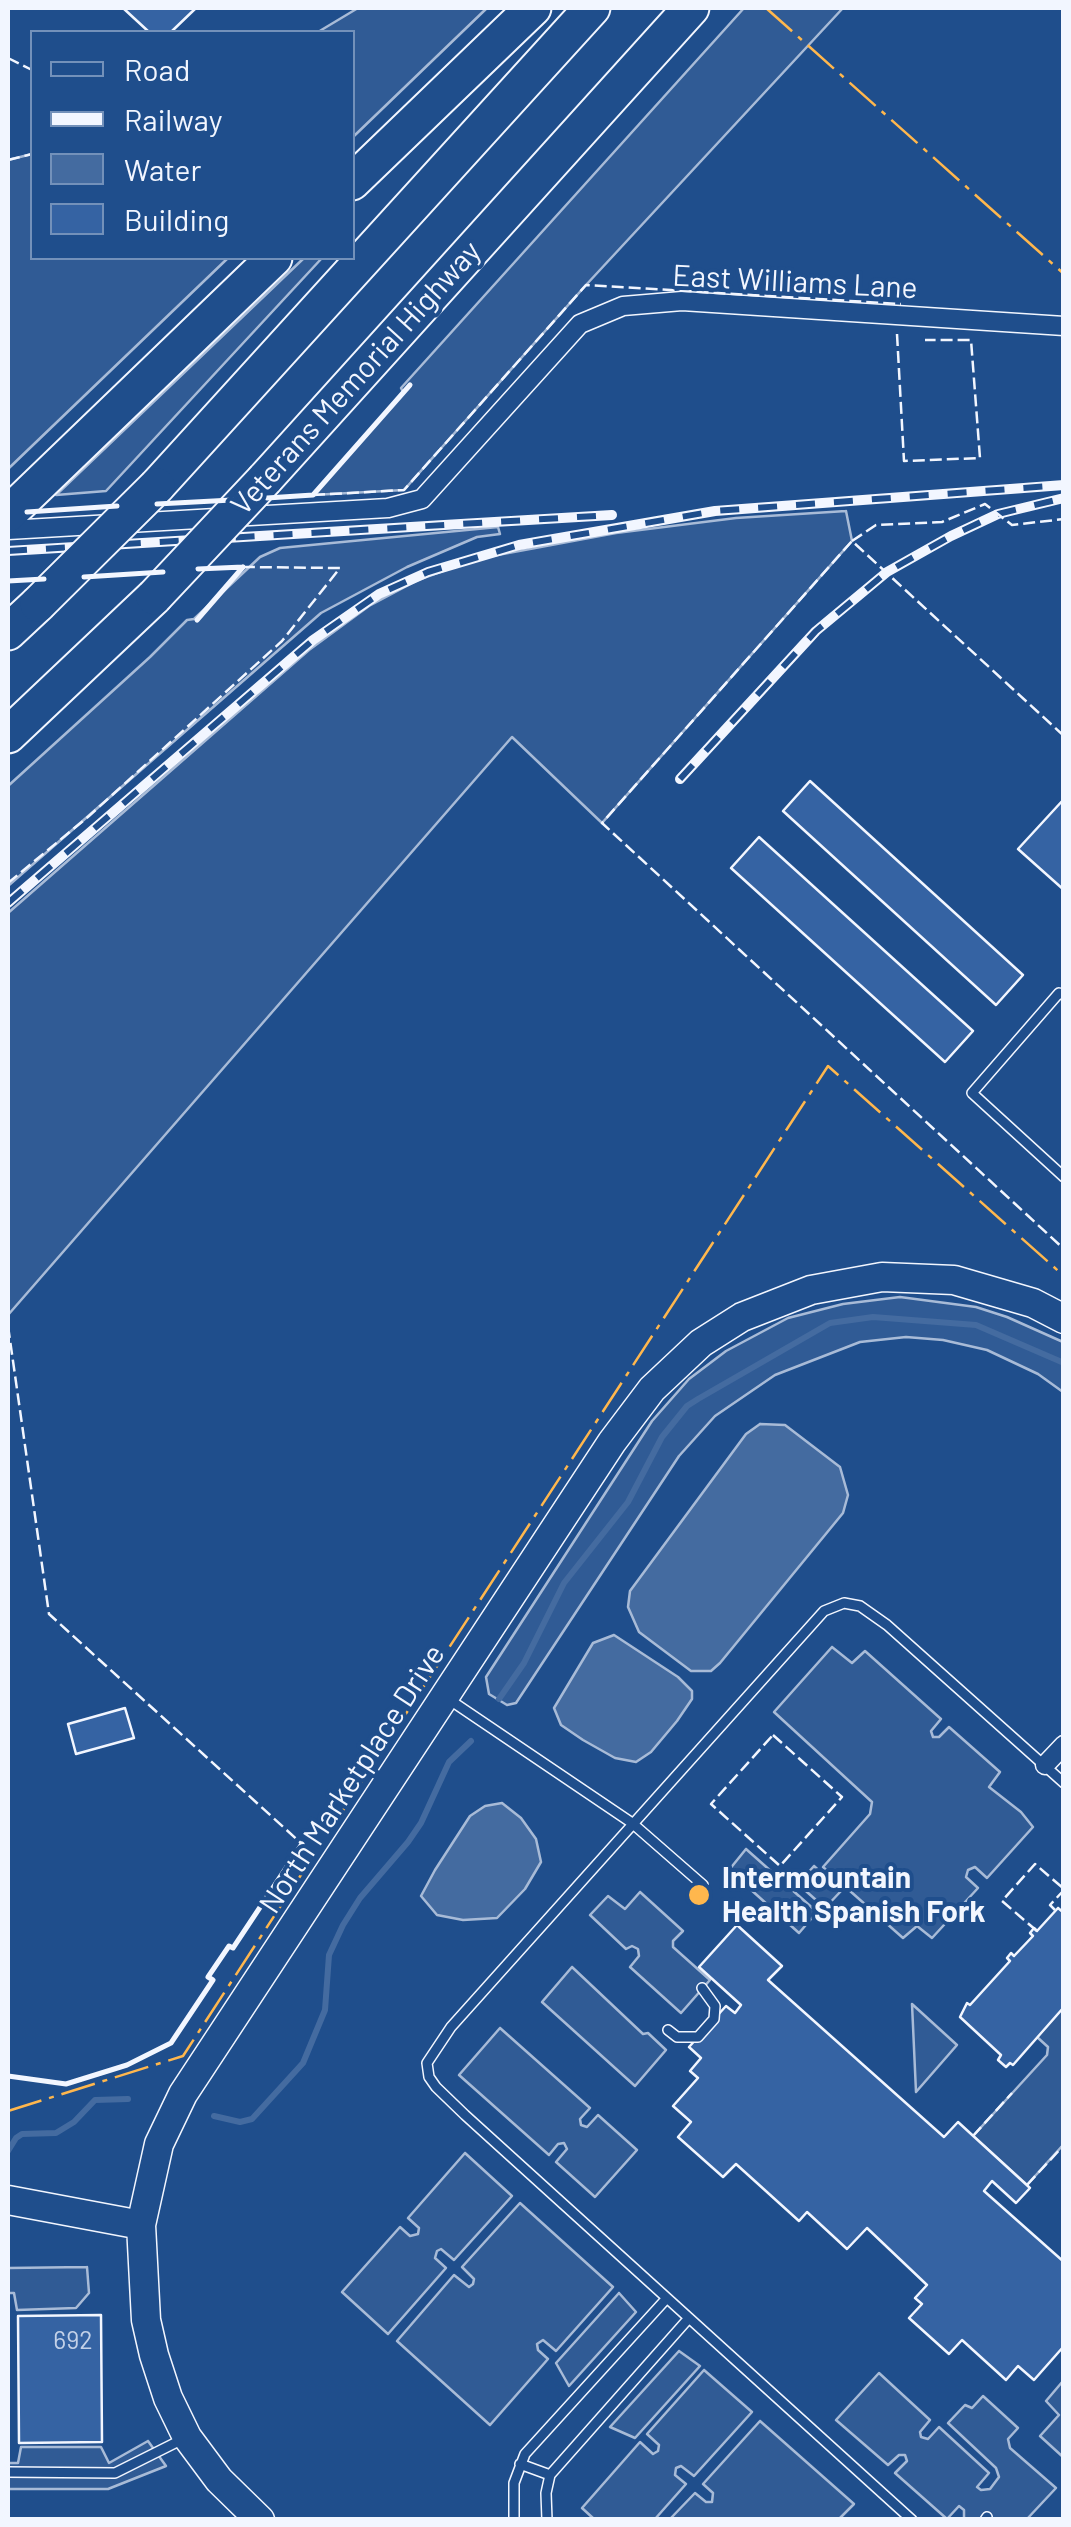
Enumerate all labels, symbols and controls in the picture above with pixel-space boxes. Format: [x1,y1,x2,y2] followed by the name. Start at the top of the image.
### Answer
[30,30,355,260] legend
[124,51,190,87] text: Road
[124,101,223,137] text: Railway
[124,151,202,187] text: Water
[124,201,229,237] text: Building
[224,234,488,522] street label: Veterans Memorial Highway
[672,258,918,306] street label: East Williams Lane
[252,1638,452,1920] street label: North Marketplace Drive
[722,1860,986,1930] place label: Intermountain Health Spanish Fork
[686,1882,712,1908] marker: Intermountain Health Spanish Fork
[53,2326,93,2356] house number: 692

